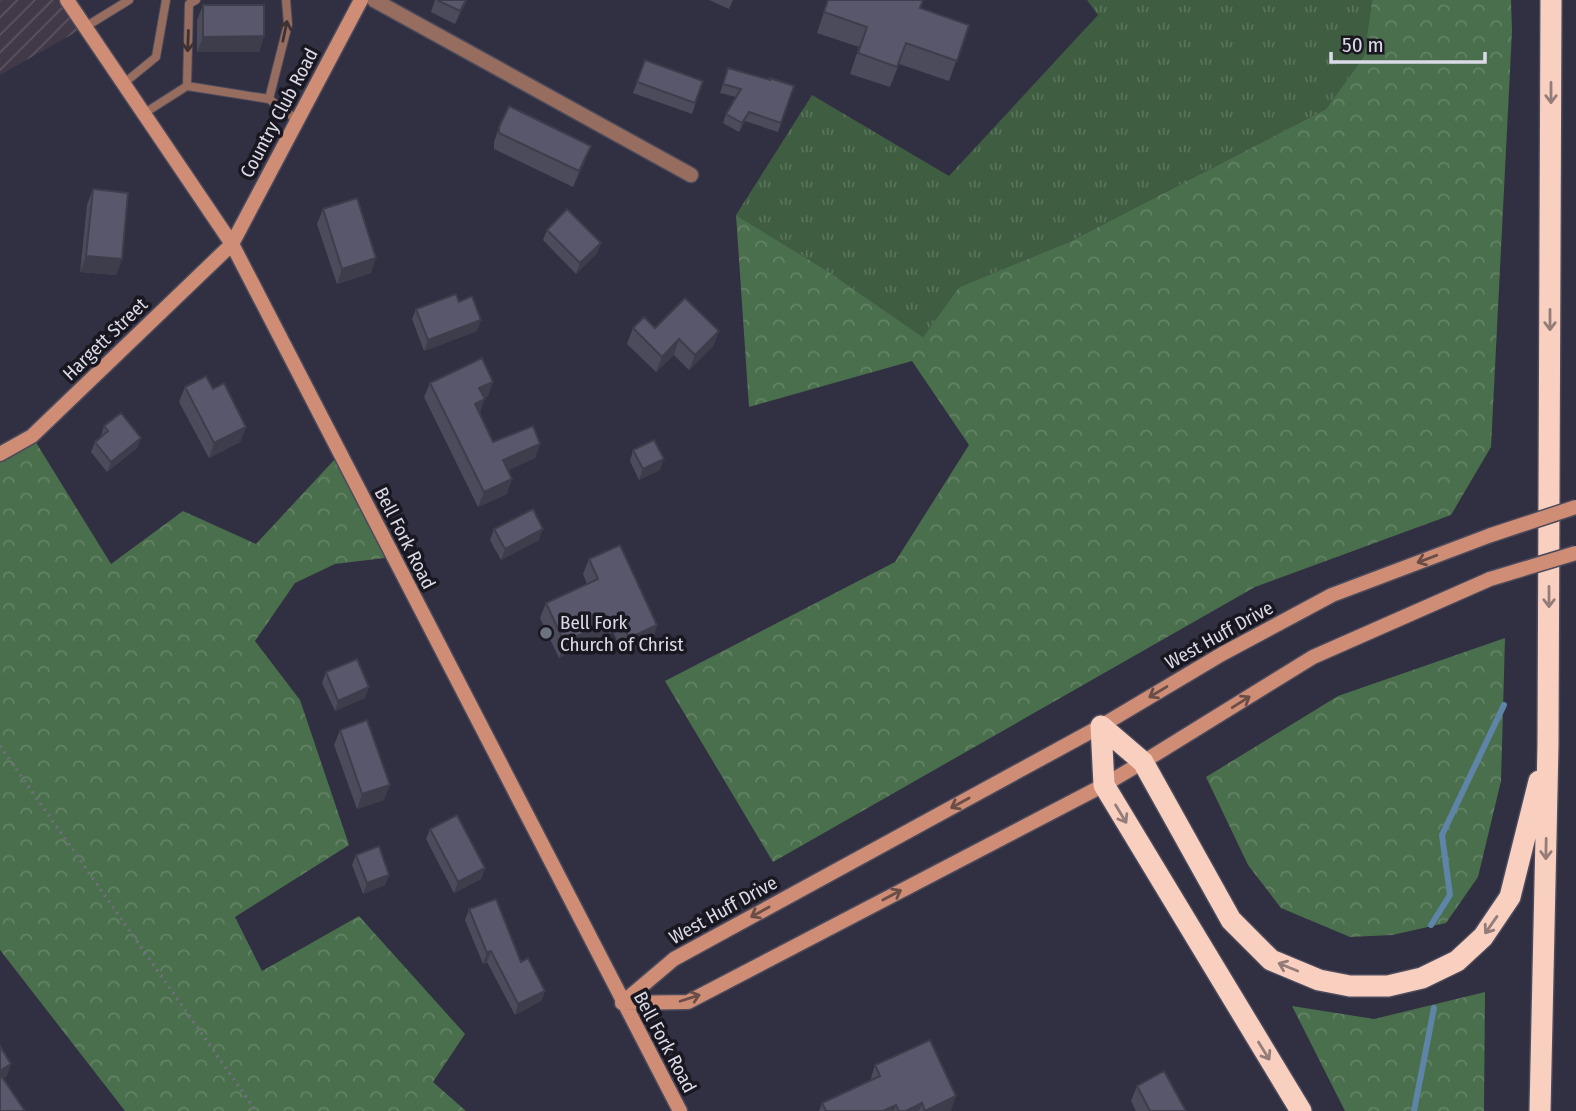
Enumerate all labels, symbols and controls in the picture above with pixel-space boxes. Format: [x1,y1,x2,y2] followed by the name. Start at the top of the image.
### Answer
[279,20,293,43] one-way arrow
[1331,21,1485,65] scale bar
[182,30,195,53] one-way arrow
[1342,32,1384,58] text: 50 m
[235,44,323,182] street label: Country Club Road
[1544,81,1558,104] one-way arrow
[58,292,153,385] street label: Hargett Street
[1543,308,1557,331] one-way arrow
[369,483,441,593] street label: Bell Fork Road
[1417,553,1439,566] one-way arrow
[1542,585,1556,608] one-way arrow
[1161,596,1277,674] street label: West Huff Drive
[560,611,684,656] place label: Bell Fork Church of Christ
[538,625,554,641] marker: Bell Fork Church of Christ
[1149,685,1169,699] one-way arrow
[1230,694,1250,708] one-way arrow
[950,796,970,810] one-way arrow
[1115,803,1128,824] one-way arrow
[1539,837,1553,860] one-way arrow
[665,871,781,949] street label: West Huff Drive
[881,888,902,901] one-way arrow
[750,906,771,919] one-way arrow
[1484,915,1498,934] one-way arrow
[1277,960,1299,973] one-way arrow
[629,987,701,1097] street label: Bell Fork Road
[678,991,700,1004] one-way arrow
[1257,1040,1271,1060] one-way arrow

